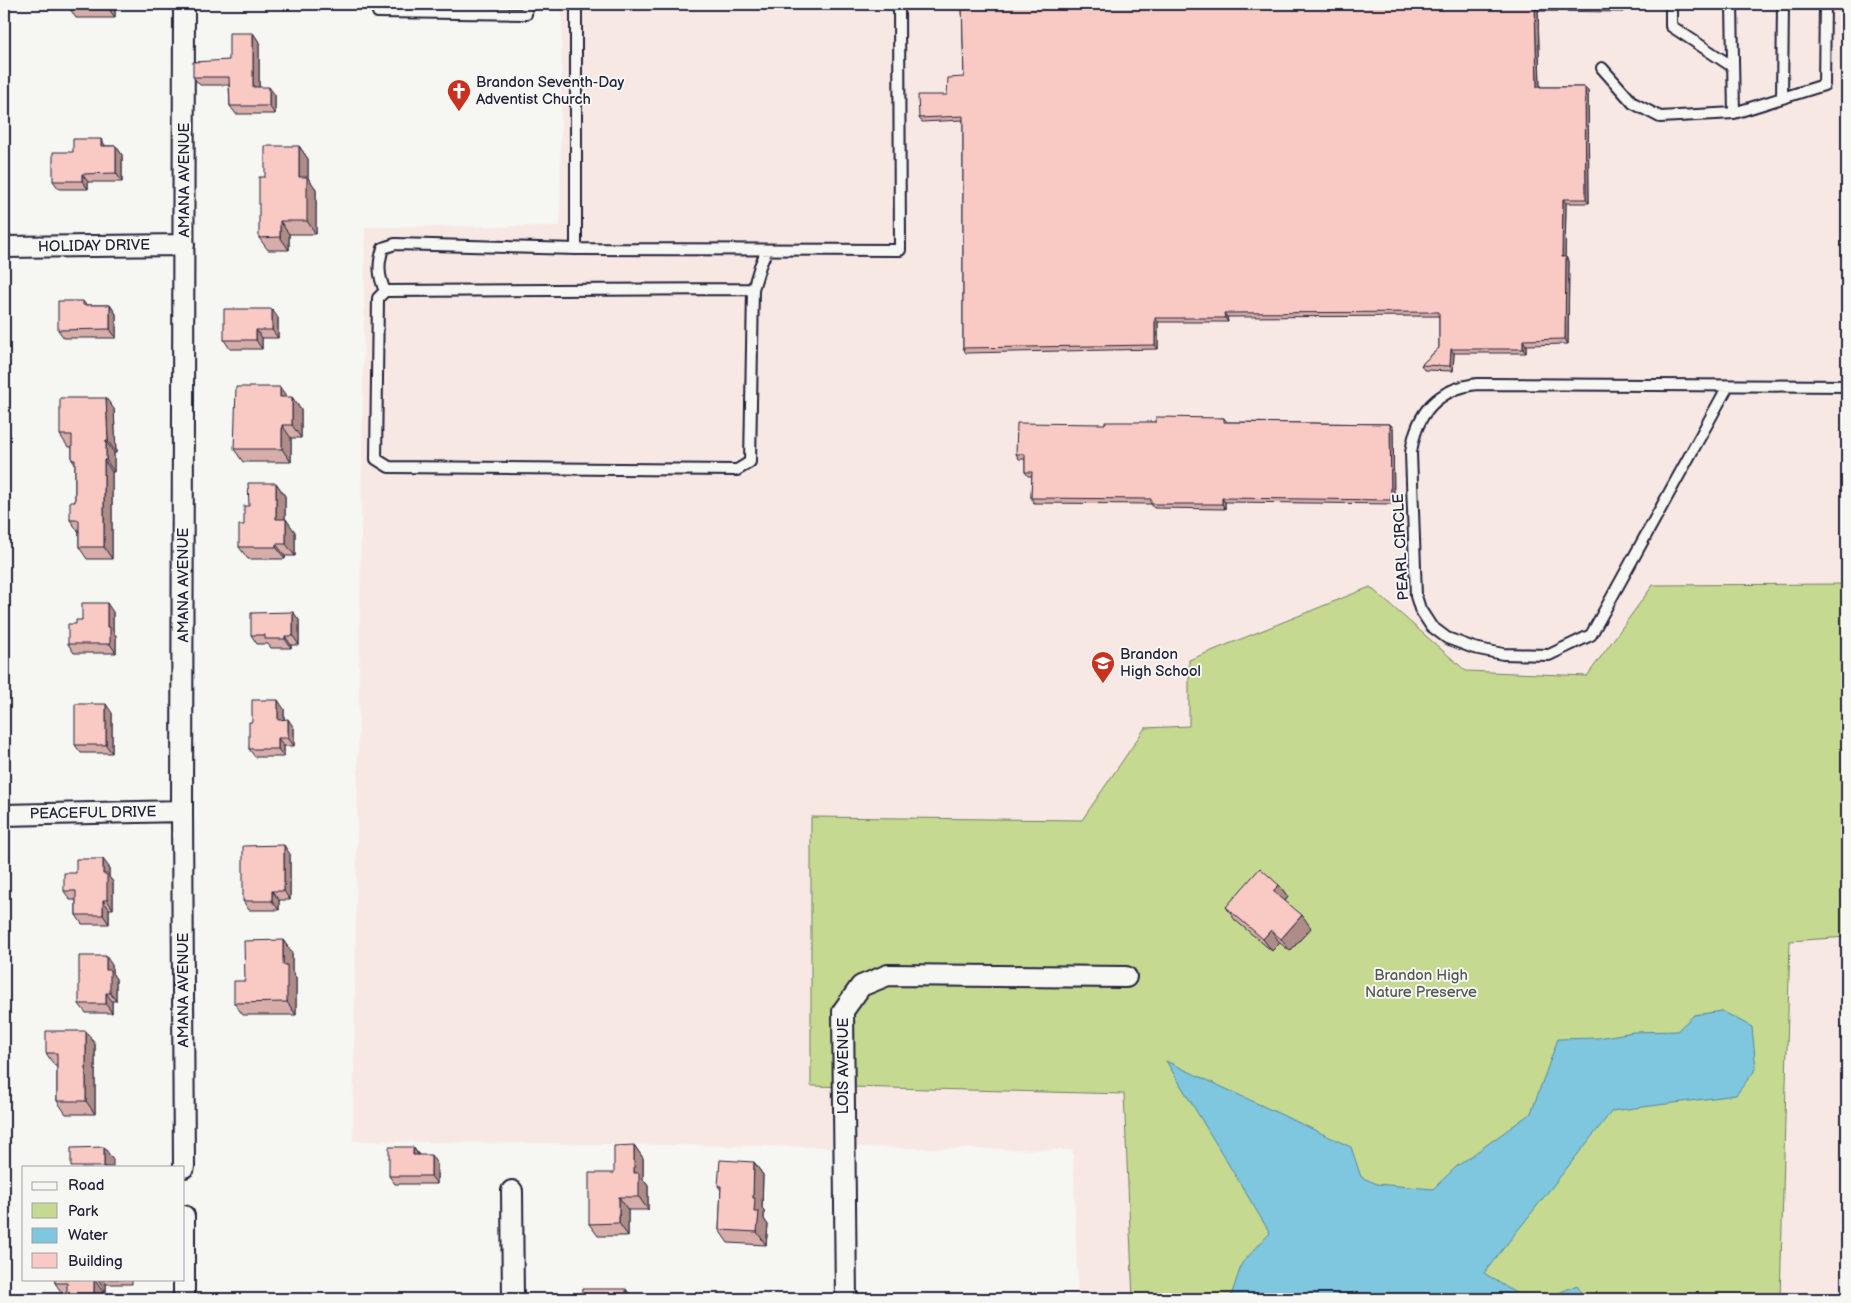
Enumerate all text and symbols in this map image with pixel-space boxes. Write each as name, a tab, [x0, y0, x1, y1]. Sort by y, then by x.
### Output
place label: Brandon Seventh-Day Adventist Church	[476, 73, 625, 109]
church icon: Brandon Seventh-Day Adventist Church	[446, 78, 472, 112]
street label: AMANA AVENUE	[175, 122, 194, 237]
street label: HOLIDAY DRIVE	[38, 236, 150, 256]
street label: PEARL CIRCLE	[1389, 493, 1413, 601]
street label: AMANA AVENUE	[174, 527, 193, 642]
place label: Brandon High School	[1120, 645, 1201, 681]
school or university icon: Brandon High School	[1090, 650, 1116, 684]
street label: PEACEFUL DRIVE	[30, 802, 157, 824]
street label: AMANA AVENUE	[174, 932, 193, 1047]
park label: Brandon High Nature Preserve	[1365, 966, 1477, 1002]
street label: LOIS AVENUE	[834, 1018, 853, 1114]
legend	[22, 1166, 185, 1280]
text: Road	[68, 1176, 104, 1195]
text: Park	[68, 1202, 99, 1221]
text: Water	[68, 1226, 108, 1245]
text: Building	[68, 1252, 123, 1271]

